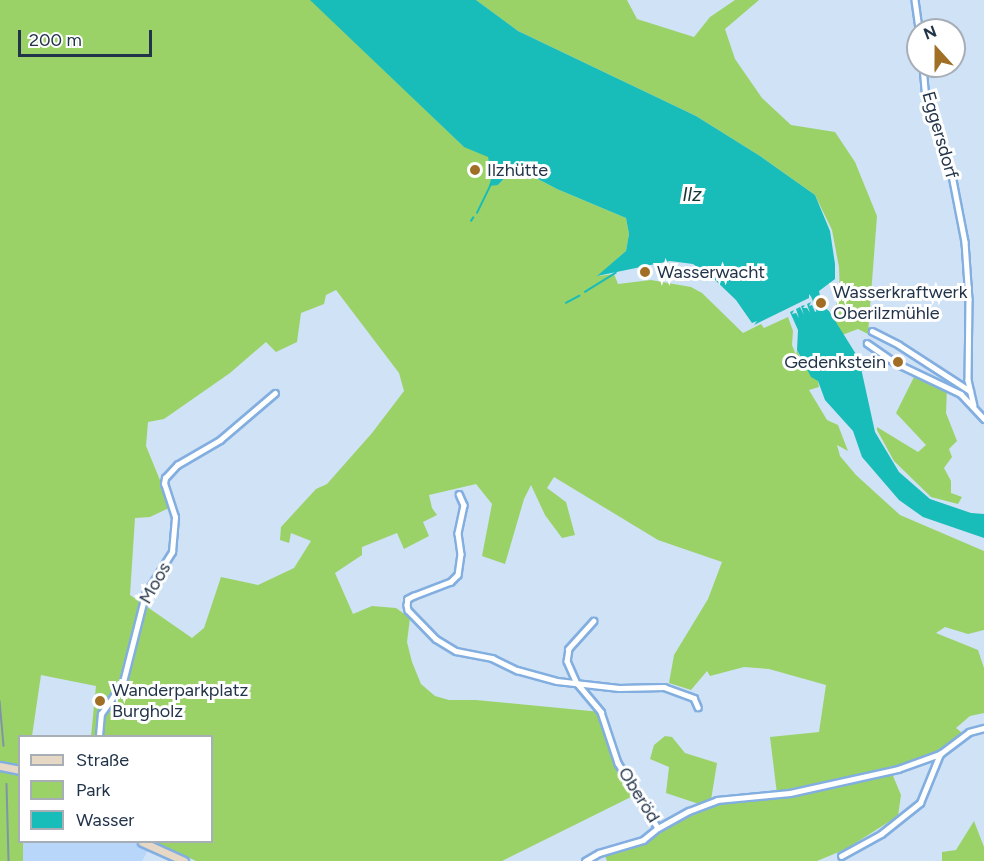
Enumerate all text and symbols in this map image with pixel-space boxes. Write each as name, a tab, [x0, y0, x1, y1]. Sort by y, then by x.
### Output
scale bar	[21, 18, 154, 56]
north arrow	[906, 18, 966, 78]
text: N	[921, 22, 939, 44]
text: 200 m	[29, 29, 82, 51]
street label: Eggersdorf	[917, 89, 963, 181]
place label: Ilzhütte	[487, 159, 548, 181]
marker: Ilzhütte	[468, 163, 482, 177]
water label: Ilz	[682, 182, 702, 206]
place label: Wasserwacht	[657, 261, 765, 283]
marker: Wasserwacht	[638, 265, 652, 279]
place label: Wasserkraftwerk Oberilzmühle	[833, 282, 967, 324]
marker: Wasserkraftwerk Oberilzmühle	[814, 296, 828, 310]
place label: Gedenkstein	[784, 351, 886, 373]
marker: Gedenkstein	[891, 355, 905, 369]
street label: Moos	[135, 558, 175, 608]
place label: Wanderparkplatz Burgholz	[112, 680, 248, 722]
marker: Wanderparkplatz Burgholz	[93, 694, 107, 708]
legend	[18, 735, 213, 843]
text: Straße	[76, 749, 129, 771]
street label: Oberöd	[614, 763, 664, 827]
text: Park	[76, 779, 110, 801]
text: Wasser	[76, 809, 134, 831]

